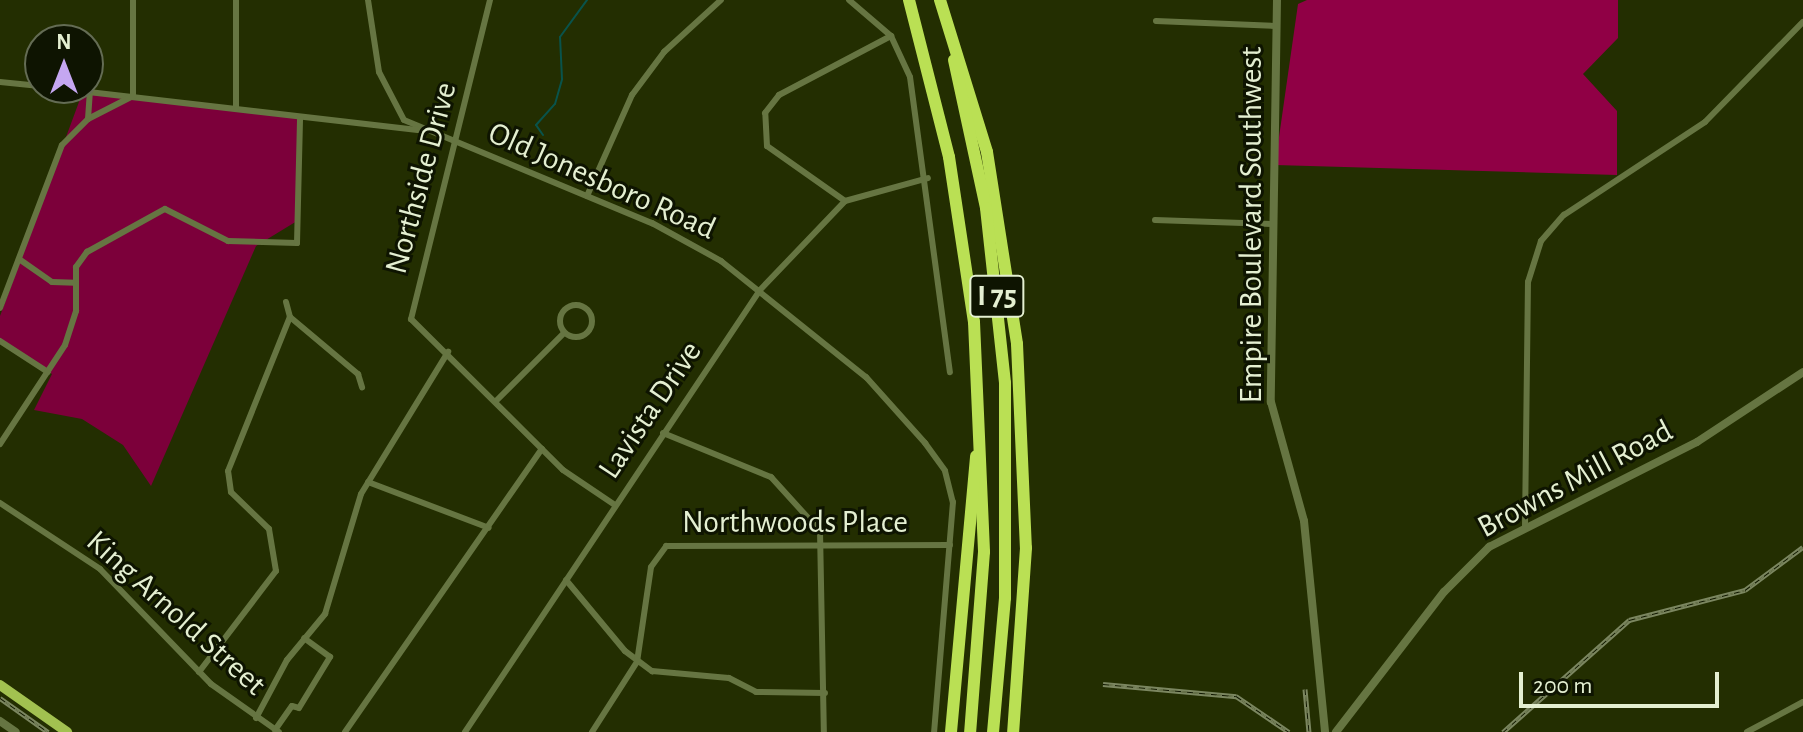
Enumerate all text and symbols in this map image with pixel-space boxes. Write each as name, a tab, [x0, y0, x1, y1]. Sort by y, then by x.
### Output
north arrow	[24, 24, 104, 104]
text: N	[56, 31, 72, 53]
street label: Empire Boulevard Southwest	[1232, 47, 1270, 403]
street label: Northside Drive	[377, 78, 465, 278]
street label: Old Jonesboro Road	[482, 114, 722, 248]
road number: I 75	[969, 270, 1025, 322]
street label: Lavista Drive	[590, 334, 710, 486]
street label: Browns Mill Road	[1471, 411, 1679, 547]
street label: Northwoods Place	[682, 503, 908, 541]
street label: King Arnold Street	[78, 522, 274, 704]
scale bar	[1523, 656, 1723, 706]
text: 200 m	[1533, 674, 1592, 698]

